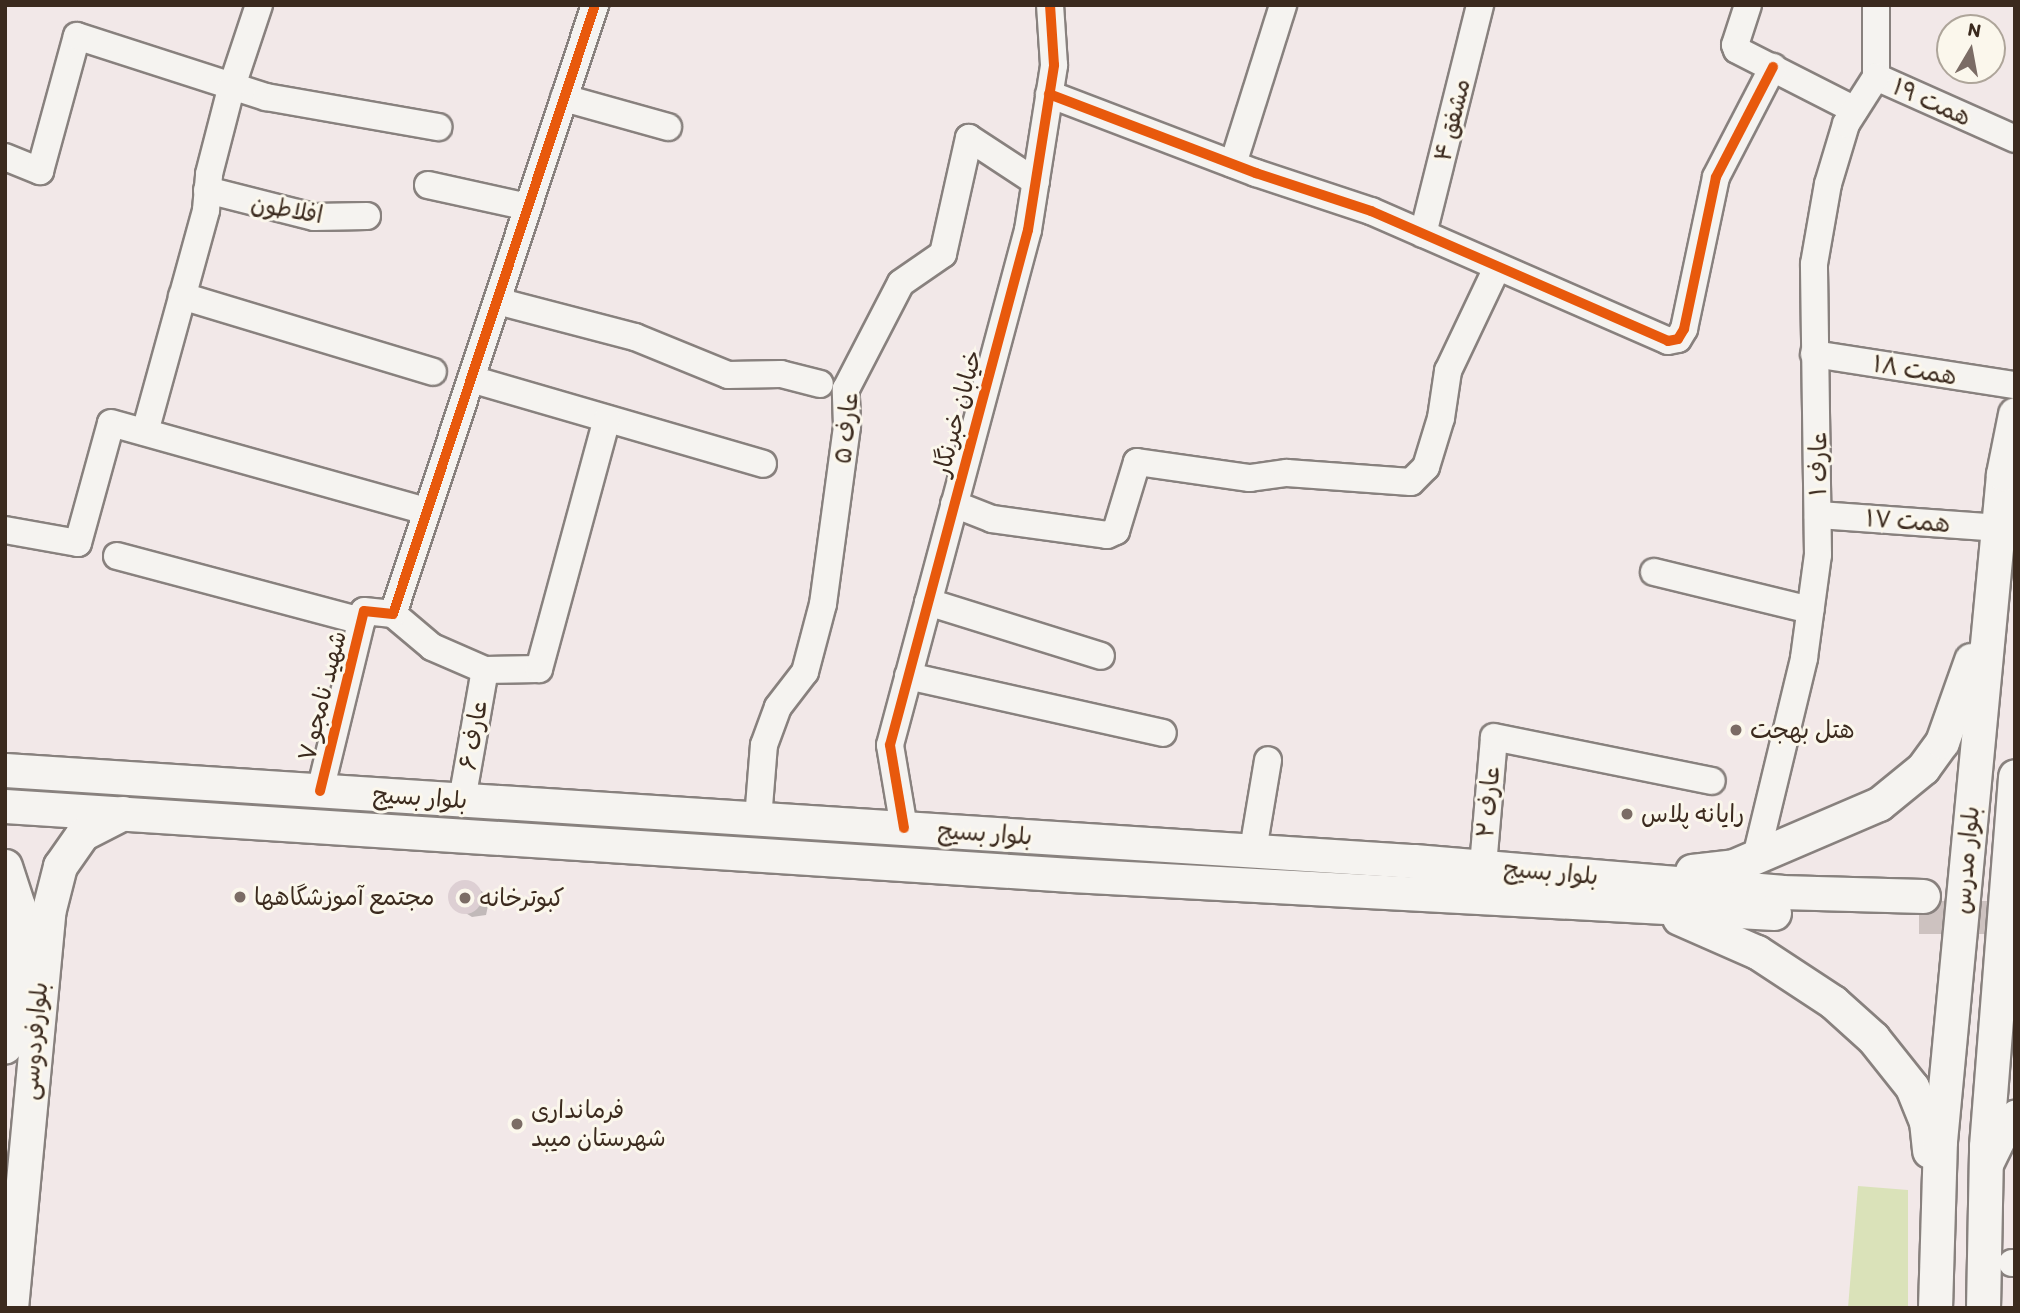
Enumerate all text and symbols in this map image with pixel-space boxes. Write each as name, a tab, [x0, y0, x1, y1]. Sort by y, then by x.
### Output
north arrow	[1936, 14, 2006, 84]
text: N	[1966, 17, 1983, 42]
street label: همت ۱۹	[1888, 72, 1976, 132]
street label: مشفق ۴	[1428, 76, 1476, 164]
street label: افلاطون	[249, 189, 325, 229]
street label: خیابان خبرنگار	[926, 347, 988, 479]
street label: همت ۱۸	[1871, 349, 1959, 391]
street label: عارف ۵	[828, 391, 864, 465]
street label: عارف ۱	[1804, 432, 1832, 496]
street label: همت ۱۷	[1865, 504, 1951, 538]
street label: شهید نامجو ۷	[292, 628, 352, 764]
street label: عارف ۶	[453, 698, 493, 772]
place label: هتل بهجت	[1750, 716, 1855, 744]
marker: هتل بهجت	[1728, 722, 1744, 738]
street label: عارف ۲	[1471, 765, 1505, 839]
street label: بلوار بسیج	[372, 779, 468, 815]
place label: رایانه پلاس	[1641, 800, 1744, 828]
street label: بلوار مدرس	[1947, 805, 1985, 915]
marker: رایانه پلاس	[1619, 806, 1635, 822]
street label: بلوار بسیج	[937, 815, 1033, 851]
street label: بلوار بسیج	[1503, 854, 1599, 890]
place label: مجتمع آموزشگاهها	[254, 883, 434, 911]
place label: کبوترخانه	[479, 884, 565, 912]
marker: مجتمع آموزشگاهها	[232, 889, 248, 905]
marker: کبوترخانه	[457, 890, 473, 906]
street label: بلوارفردوسی	[14, 981, 54, 1101]
place label: فرمانداری شهرستان میبد	[531, 1096, 666, 1152]
marker: فرمانداری شهرستان میبد	[509, 1116, 525, 1132]

